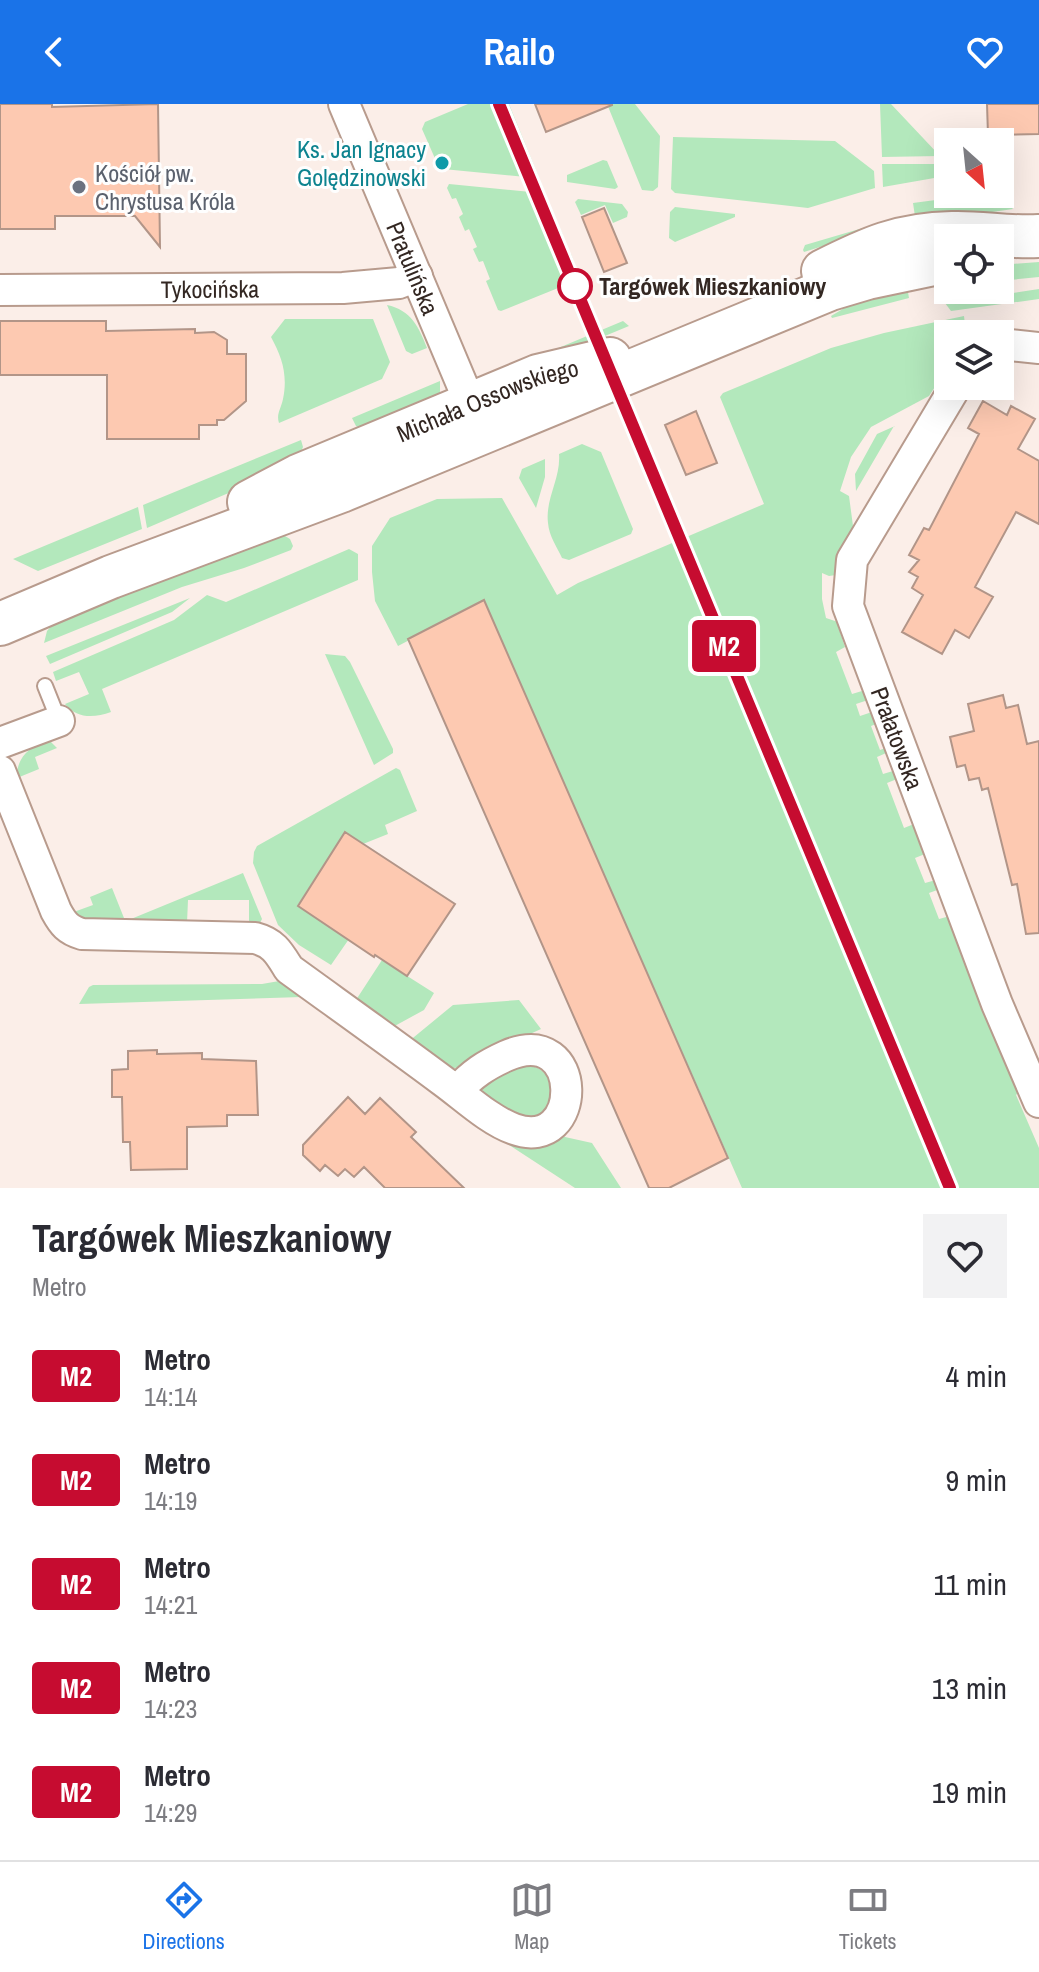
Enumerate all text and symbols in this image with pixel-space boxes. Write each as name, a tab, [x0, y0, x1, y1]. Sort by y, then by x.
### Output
text: Railo	[483, 28, 556, 76]
icon: back	[32, 30, 76, 74]
icon: heart	[963, 30, 1007, 74]
north arrow	[934, 128, 1014, 208]
map controls	[934, 128, 1014, 400]
place label: Ks. Jan Ignacy Golędzinowski	[297, 133, 426, 193]
marker: Ks. Jan Ignacy Golędzinowski	[433, 154, 451, 172]
place label: Kościół pw. Chrystusa Króla	[95, 157, 235, 217]
marker: Kościół pw. Chrystusa Króla	[70, 178, 88, 196]
street label: Pratulińska	[379, 216, 447, 320]
button: locate	[934, 224, 1014, 304]
marker: Targówek Mieszkaniowy	[558, 269, 592, 303]
place label: Targówek Mieszkaniowy	[599, 270, 826, 302]
street label: Tykocińska	[161, 272, 259, 305]
button: layers	[934, 320, 1014, 400]
street label: Michała Ossowskiego	[392, 351, 581, 449]
line badge: M2	[688, 620, 760, 672]
text: M2	[708, 627, 740, 665]
street label: Prałatowska	[864, 682, 931, 794]
text: Targówek Mieszkaniowy	[32, 1213, 392, 1264]
button: heart	[923, 1214, 1007, 1298]
text: Metro	[32, 1269, 87, 1304]
text: Metro	[144, 1339, 211, 1379]
text: 4 min	[945, 1356, 1007, 1396]
text: M2	[60, 1357, 92, 1395]
text: 14:14	[144, 1379, 197, 1414]
text: Metro	[144, 1443, 211, 1483]
text: 9 min	[945, 1460, 1007, 1500]
text: M2	[60, 1461, 92, 1499]
text: 14:19	[144, 1483, 197, 1518]
text: Metro	[144, 1547, 211, 1587]
text: 11 min	[934, 1564, 1007, 1604]
text: M2	[60, 1565, 92, 1603]
text: 14:21	[144, 1587, 197, 1622]
text: Metro	[144, 1651, 211, 1691]
text: 13 min	[932, 1668, 1007, 1708]
text: M2	[60, 1669, 92, 1707]
text: 14:23	[144, 1691, 197, 1726]
text: Metro	[144, 1755, 211, 1795]
text: 19 min	[932, 1772, 1007, 1812]
text: M2	[60, 1773, 92, 1811]
text: 14:29	[144, 1795, 197, 1830]
tab: Directions	[143, 1878, 225, 1956]
tab: Map	[510, 1878, 554, 1956]
tab: Tickets	[839, 1878, 896, 1956]

